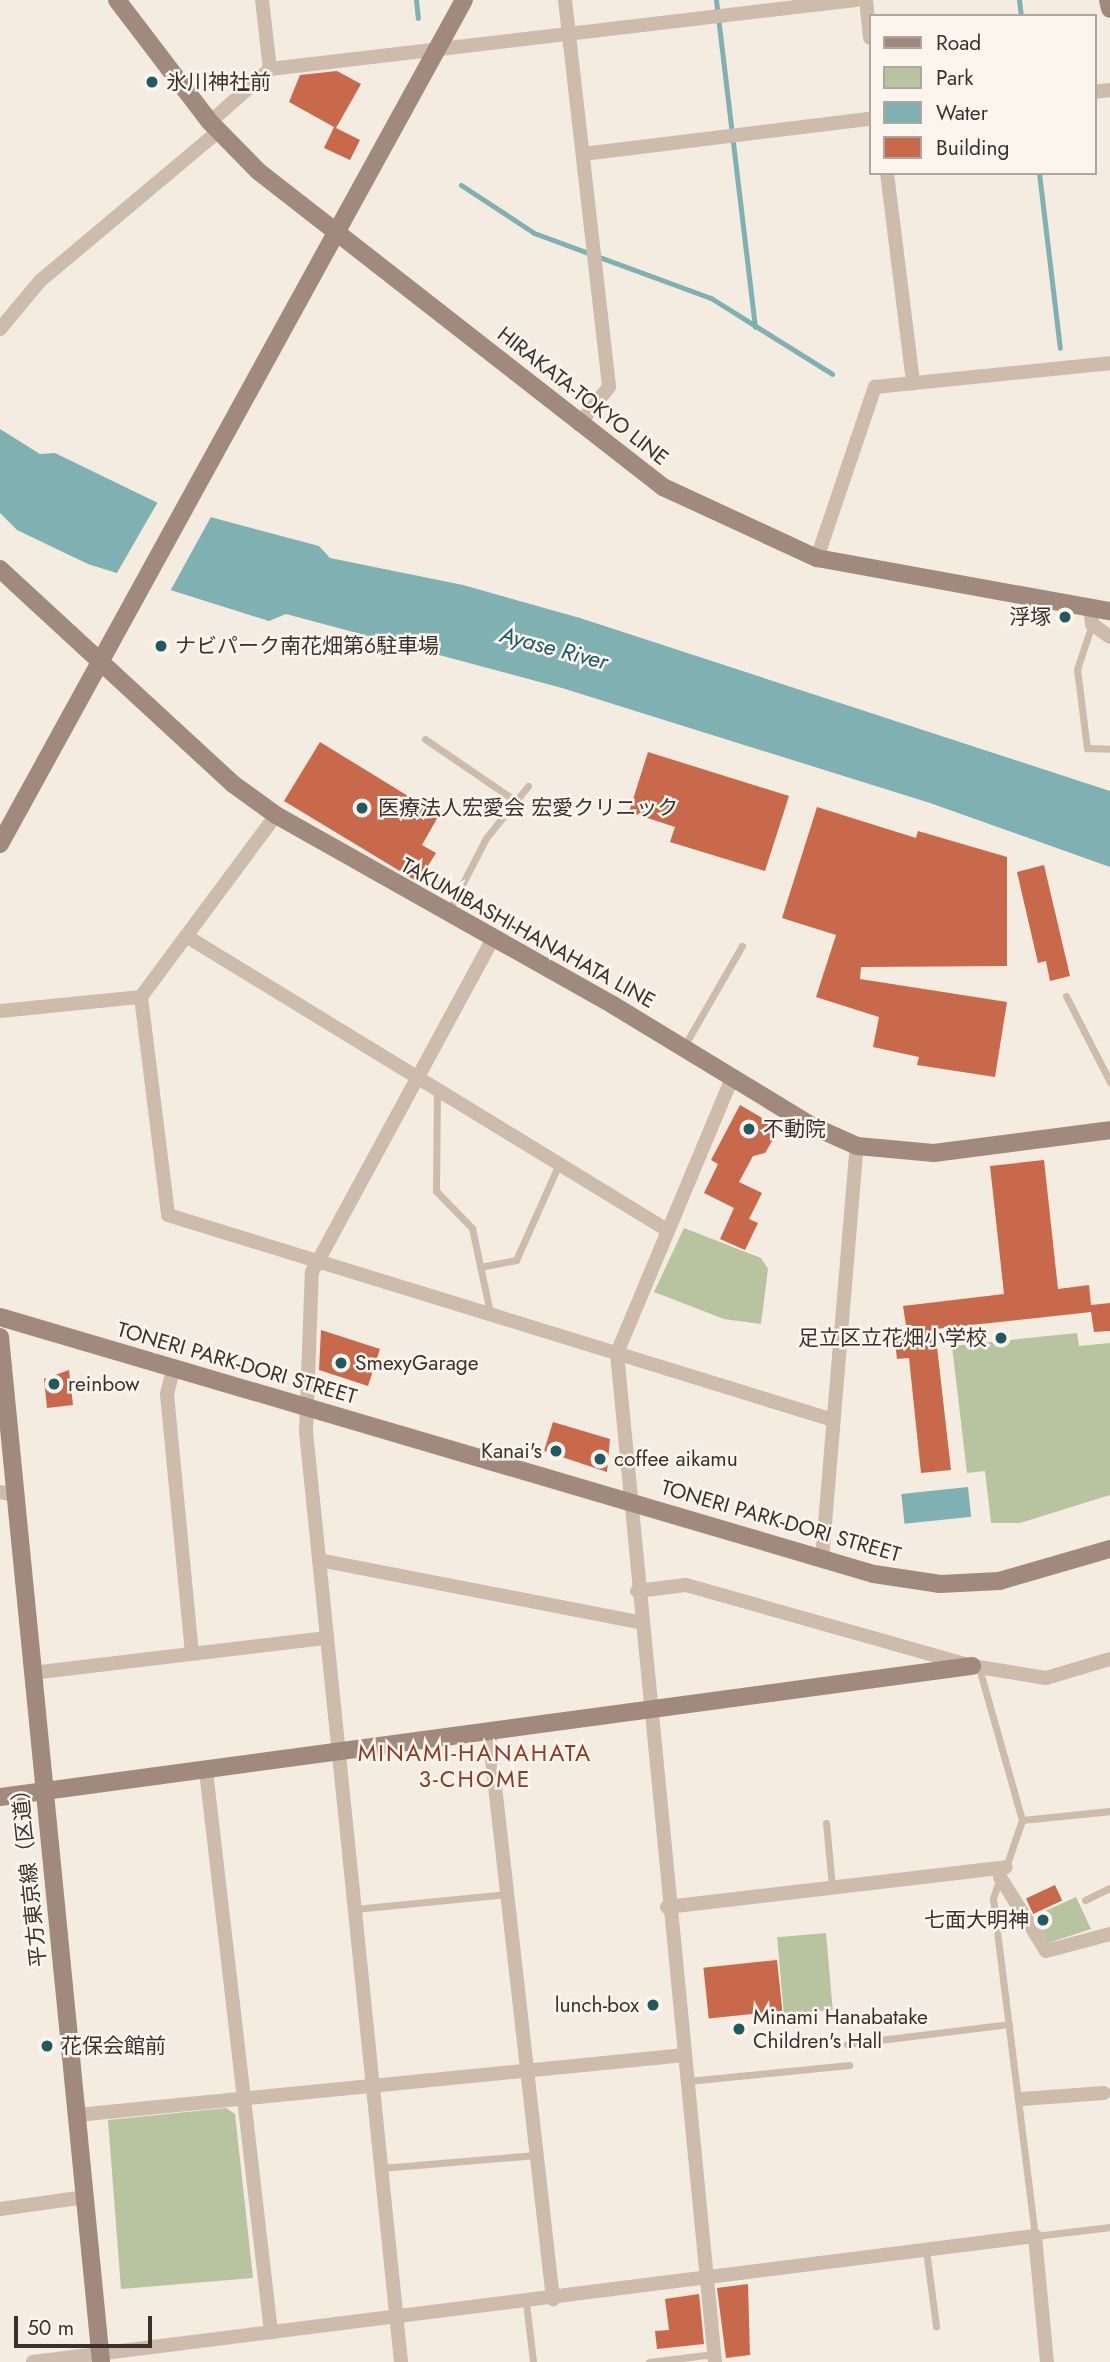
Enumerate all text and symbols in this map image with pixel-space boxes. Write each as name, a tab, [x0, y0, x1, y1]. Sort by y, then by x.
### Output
legend	[869, 14, 1096, 175]
text: Road	[936, 28, 981, 58]
text: Park	[936, 63, 973, 93]
place label: 氷川神社前	[166, 69, 271, 95]
marker: 氷川神社前	[144, 74, 160, 90]
text: Water	[936, 98, 988, 128]
text: Building	[936, 133, 1009, 163]
street label: HIRAKATA-TOKYO LINE	[493, 321, 673, 471]
place label: 浮塚	[1009, 604, 1051, 630]
marker: 浮塚	[1057, 609, 1073, 625]
water label: Ayase River	[497, 620, 611, 676]
place label: ナビパーク南花畑第6駐車場	[175, 633, 439, 659]
marker: ナビパーク南花畑第6駐車場	[153, 638, 169, 654]
place label: 医療法人宏愛会 宏愛クリニック	[378, 795, 678, 821]
marker: 医療法人宏愛会 宏愛クリニック	[352, 798, 372, 818]
street label: TAKUMIBASHI-HANAHATA LINE	[397, 852, 659, 1014]
place label: 不動院	[763, 1116, 826, 1142]
marker: 不動院	[741, 1121, 757, 1137]
street label: TONERI PARK-DORI STREET	[114, 1317, 360, 1409]
place label: 足立区立花畑小学校	[798, 1325, 987, 1351]
marker: 足立区立花畑小学校	[993, 1330, 1009, 1346]
place label: SmexyGarage	[355, 1350, 479, 1376]
marker: SmexyGarage	[333, 1355, 349, 1371]
place label: reinbow	[68, 1371, 140, 1397]
marker: reinbow	[46, 1376, 62, 1392]
place label: Kanai's	[481, 1438, 542, 1464]
marker: Kanai's	[548, 1443, 564, 1459]
place label: coffee aikamu	[614, 1446, 738, 1472]
marker: coffee aikamu	[592, 1451, 608, 1467]
street label: TONERI PARK-DORI STREET	[658, 1475, 904, 1567]
district label: MINAMI-HANAHATA 3-CHOME	[360, 1739, 590, 1793]
street label: 平方東京線（区道）	[7, 1778, 51, 1968]
place label: 七面大明神	[924, 1907, 1029, 1933]
marker: 七面大明神	[1035, 1912, 1051, 1928]
place label: lunch-box	[555, 1992, 639, 2018]
marker: lunch-box	[645, 1997, 661, 2013]
place label: Minami Hanabatake Children's Hall	[753, 2004, 928, 2054]
marker: Minami Hanabatake Children's Hall	[731, 2021, 747, 2037]
place label: 花保会館前	[61, 2033, 166, 2059]
marker: 花保会館前	[39, 2038, 55, 2054]
scale bar	[18, 2302, 156, 2346]
text: 50 m	[27, 2313, 74, 2343]

